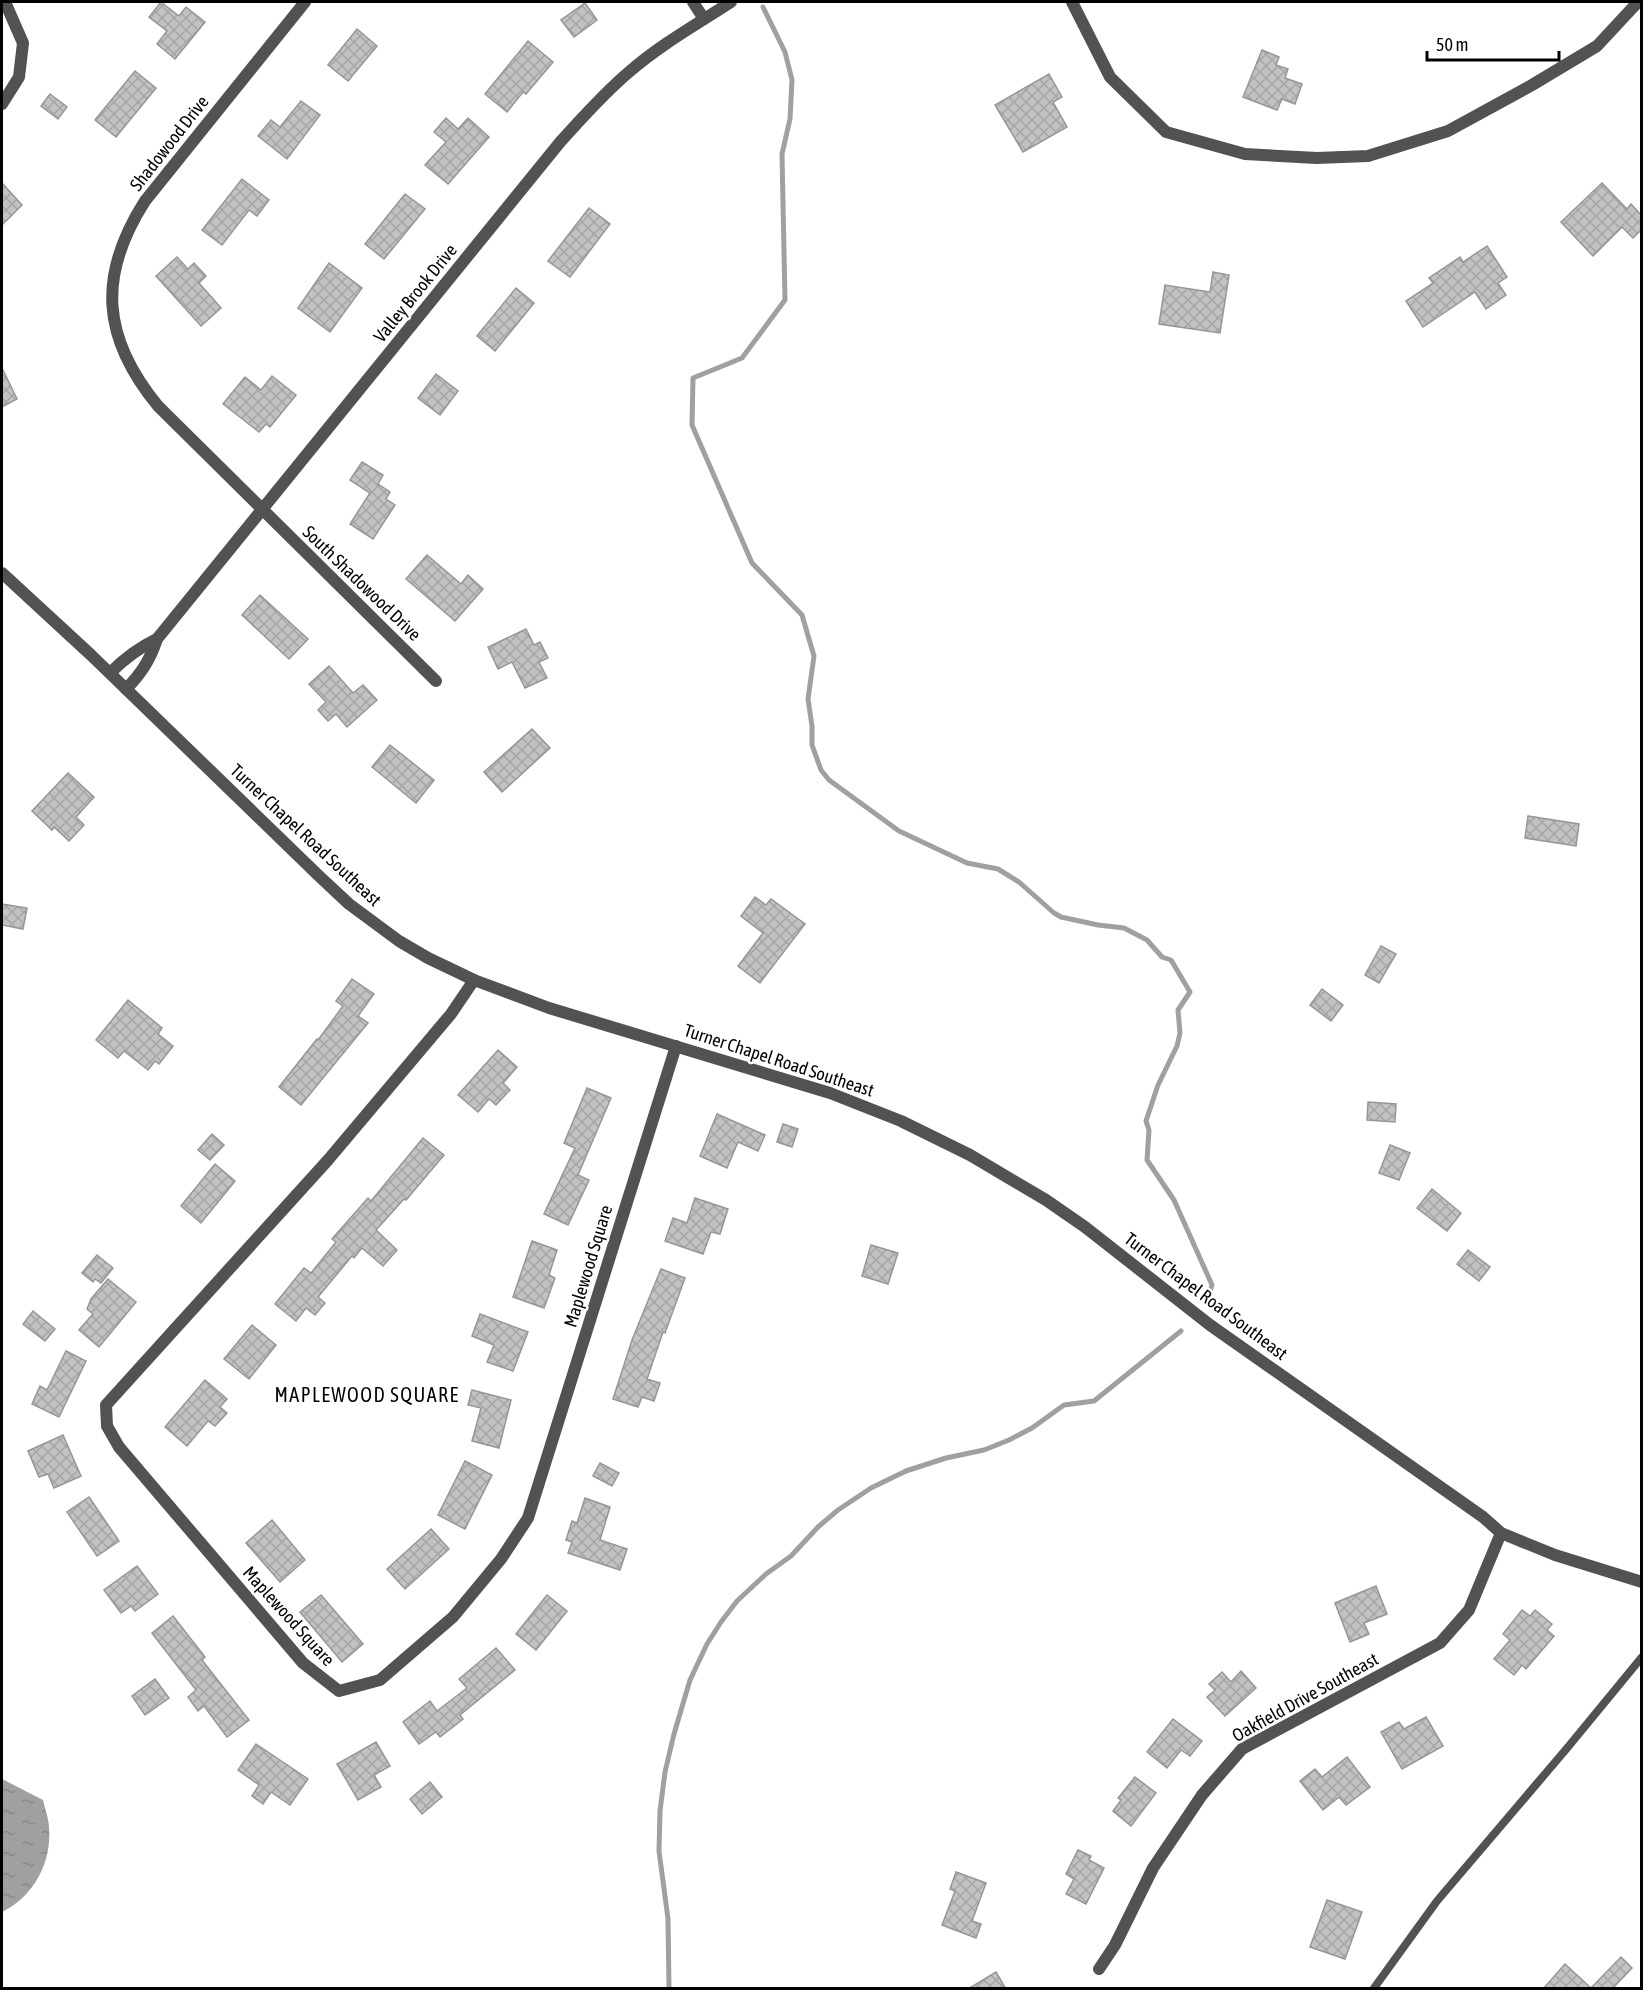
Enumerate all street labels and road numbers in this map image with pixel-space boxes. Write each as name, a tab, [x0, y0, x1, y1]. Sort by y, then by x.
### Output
street label: Shadowood Drive	[125, 91, 213, 195]
street label: Valley Brook Drive	[369, 240, 461, 346]
street label: South Shadowood Drive	[299, 521, 425, 645]
street label: Turner Chapel Road Southeast	[226, 760, 386, 910]
street label: Turner Chapel Road Southeast	[681, 1019, 877, 1101]
street label: Maplewood Square	[559, 1202, 617, 1330]
street label: Turner Chapel Road Southeast	[1120, 1228, 1292, 1364]
street label: Maplewood Square	[239, 1562, 339, 1670]
street label: Oakfield Drive Southeast	[1228, 1648, 1382, 1746]

